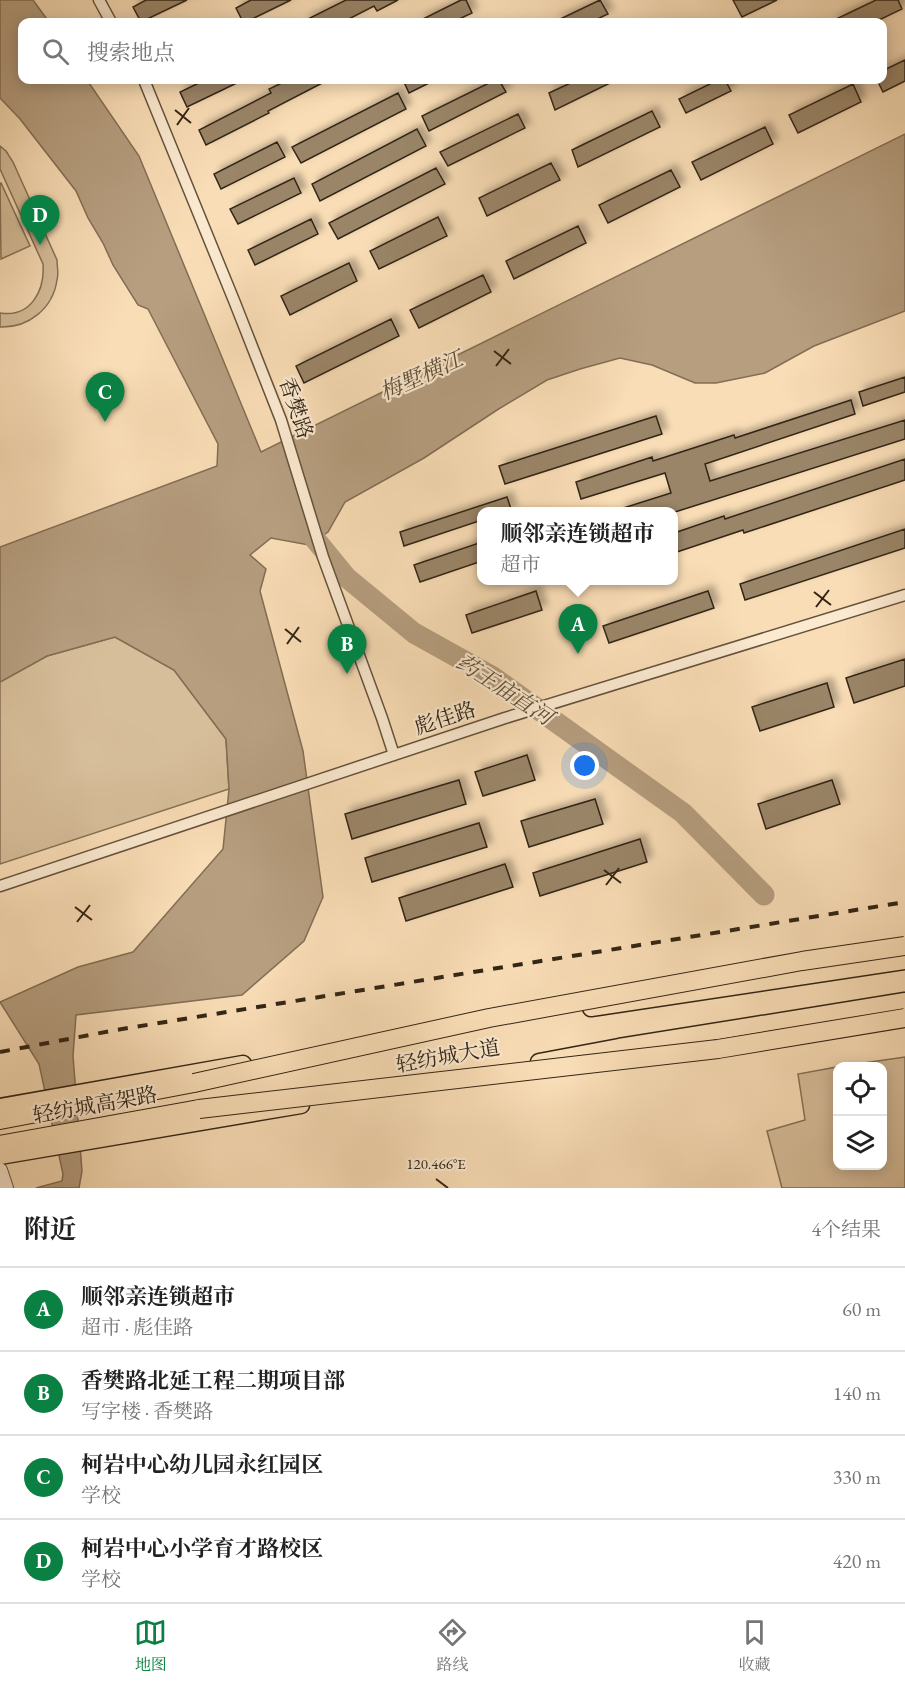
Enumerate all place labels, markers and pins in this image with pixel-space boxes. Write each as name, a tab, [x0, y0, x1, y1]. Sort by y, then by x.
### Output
pin: D	[20, 196, 60, 245]
pin: C	[86, 372, 124, 422]
pin: A	[558, 604, 598, 654]
pin: B	[328, 624, 366, 674]

